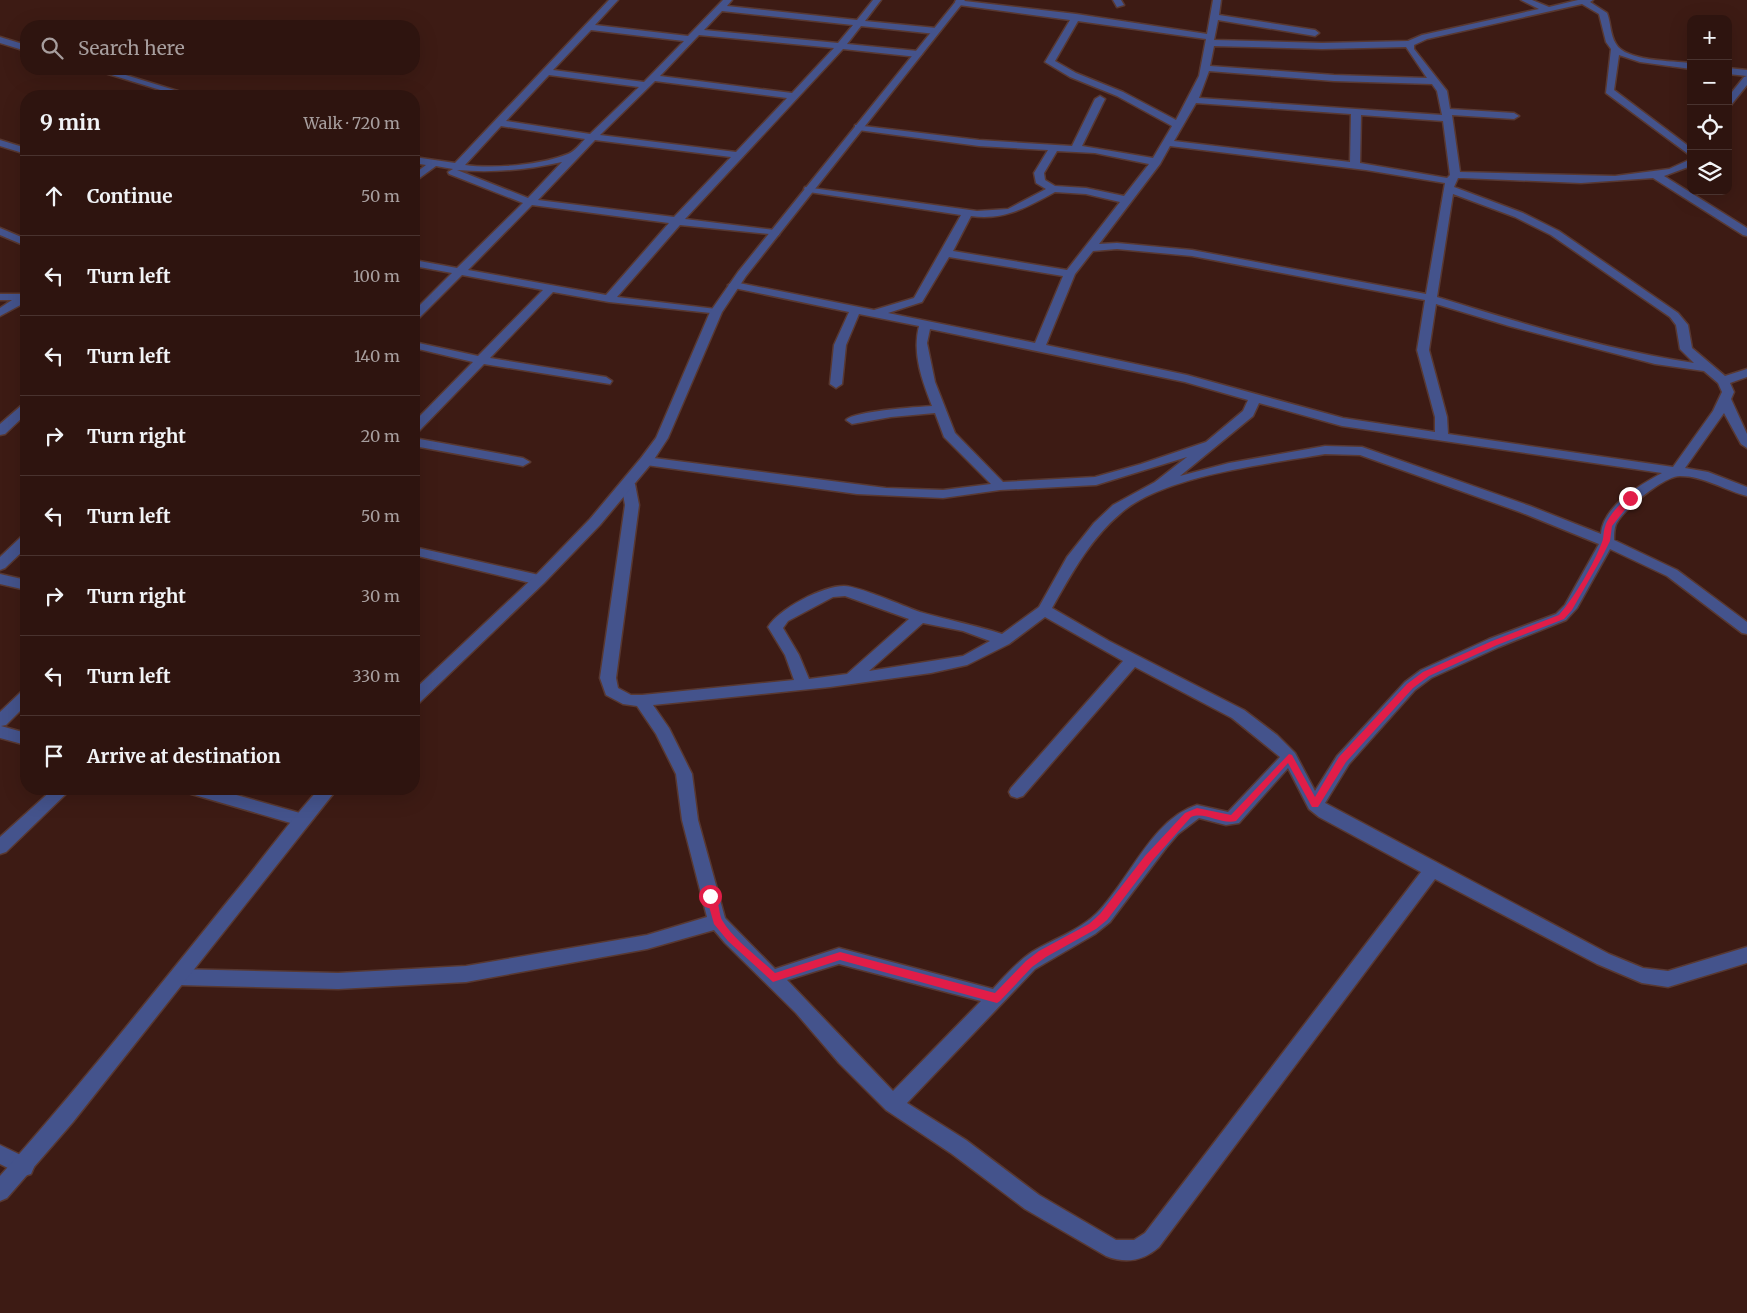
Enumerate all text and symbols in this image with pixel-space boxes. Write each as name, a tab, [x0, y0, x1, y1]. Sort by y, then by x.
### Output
map controls	[1687, 15, 1732, 195]
button: +	[1687, 15, 1732, 60]
search box	[20, 20, 420, 75]
icon: search	[38, 34, 66, 62]
text: Search here	[78, 36, 185, 60]
button: −	[1687, 60, 1732, 105]
button: locate	[1687, 105, 1732, 150]
text: 9 min	[40, 109, 100, 136]
text: Walk · 720 m	[303, 113, 400, 133]
button: layers	[1687, 150, 1732, 195]
icon: ahead	[40, 182, 68, 210]
text: Continue	[87, 184, 173, 208]
text: 50 m	[361, 186, 400, 206]
icon: left	[40, 262, 68, 290]
text: Turn left	[87, 264, 171, 288]
text: 100 m	[353, 266, 400, 286]
icon: left	[40, 342, 68, 370]
text: Turn left	[87, 344, 171, 368]
text: 140 m	[354, 346, 400, 366]
icon: right	[40, 422, 68, 450]
text: Turn right	[87, 424, 186, 448]
text: 20 m	[361, 426, 400, 446]
route end	[1619, 487, 1642, 510]
icon: left	[40, 502, 68, 530]
text: Turn left	[87, 504, 171, 528]
text: 50 m	[361, 506, 400, 526]
icon: right	[40, 582, 68, 610]
text: Turn right	[87, 584, 186, 608]
text: 30 m	[361, 586, 400, 606]
icon: left	[40, 662, 68, 690]
text: Turn left	[87, 664, 171, 688]
text: 330 m	[353, 666, 400, 686]
icon: arrive	[40, 742, 68, 770]
text: Arrive at destination	[87, 744, 281, 768]
route start	[699, 885, 722, 908]

